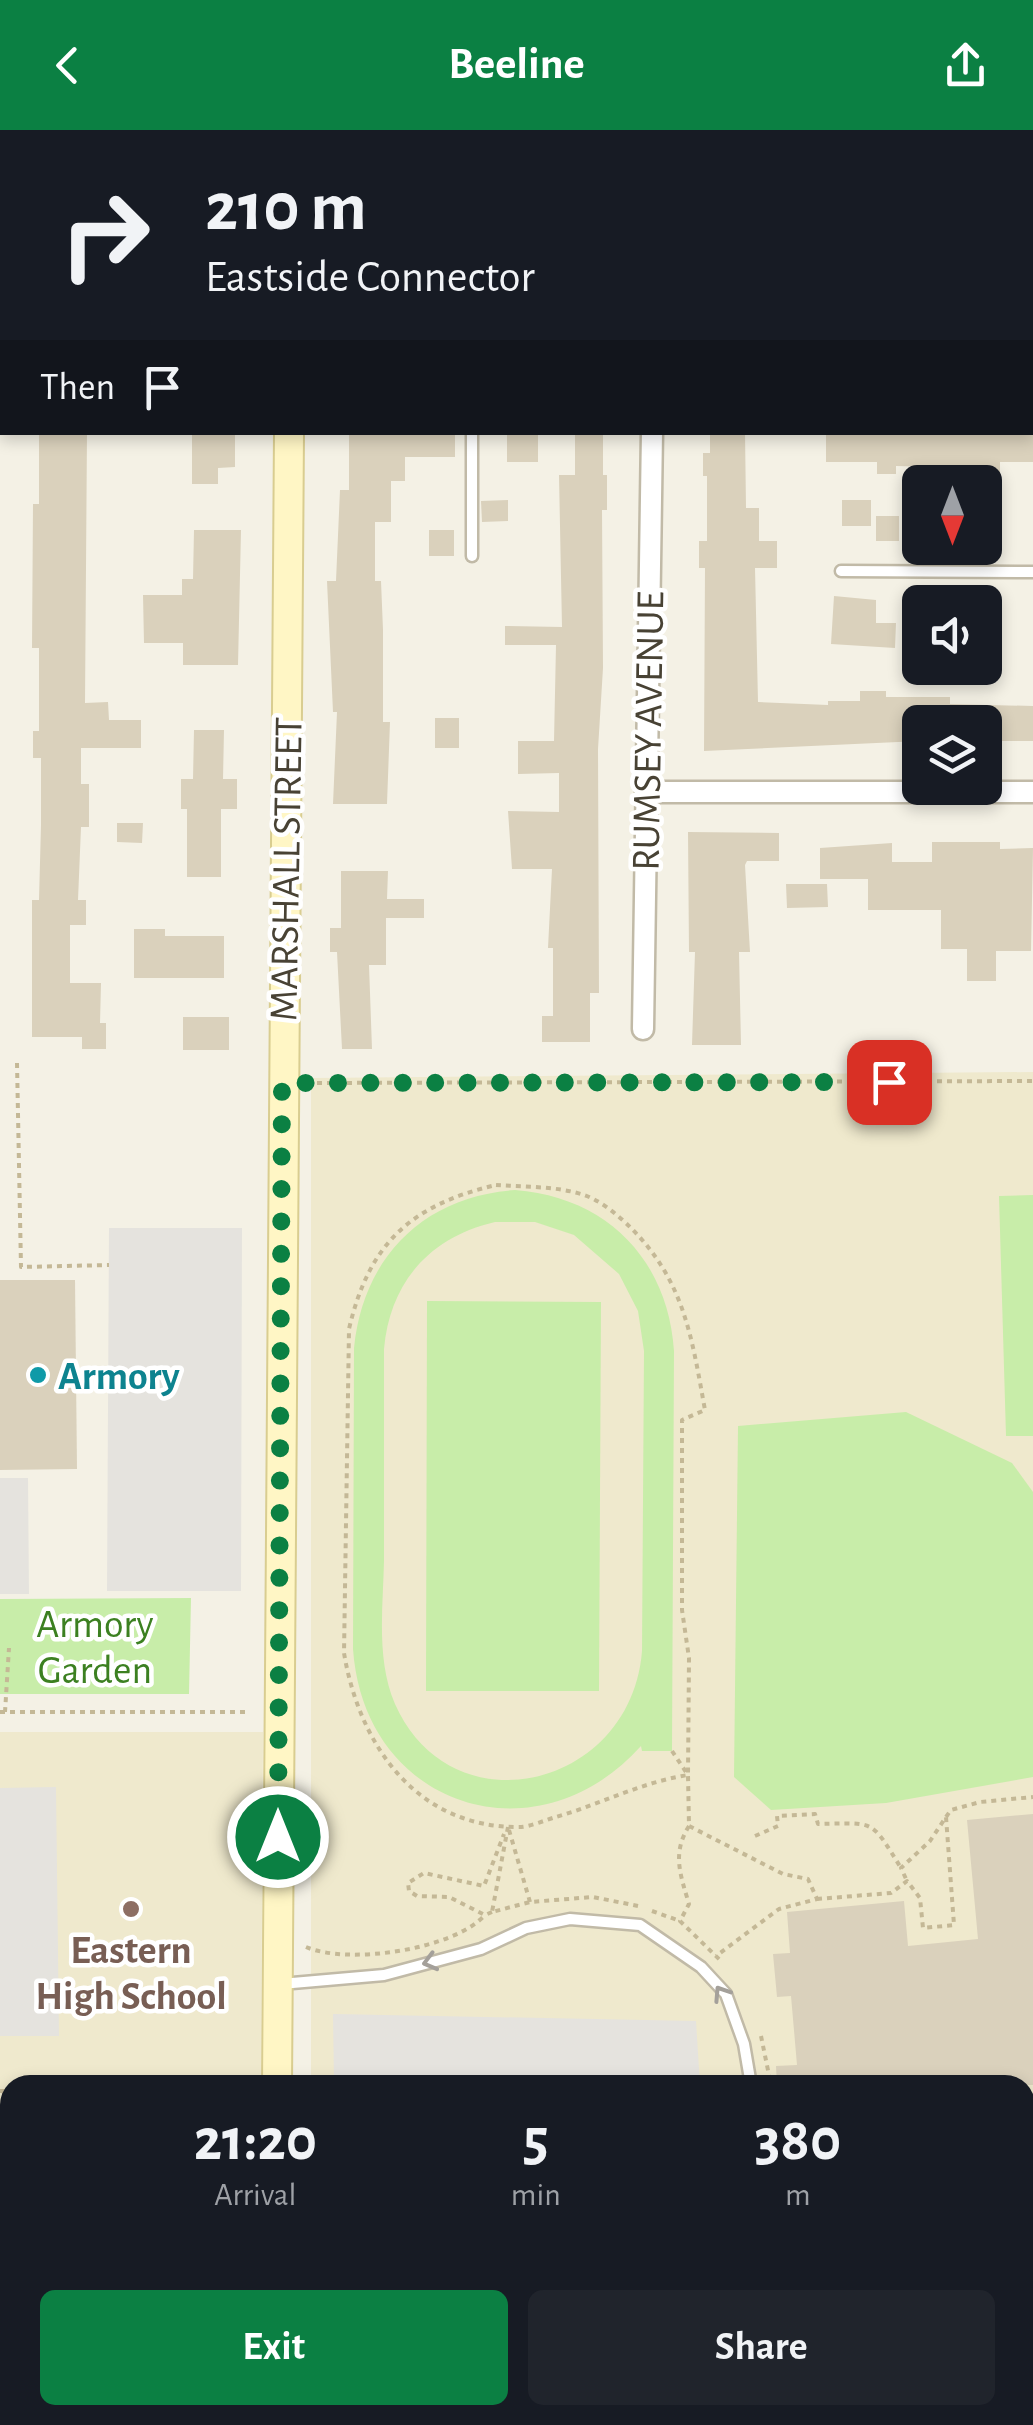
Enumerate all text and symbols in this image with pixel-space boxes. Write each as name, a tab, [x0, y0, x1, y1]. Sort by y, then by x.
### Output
icon: back	[40, 38, 95, 93]
icon: share	[938, 38, 993, 93]
text: Beeline	[448, 42, 585, 87]
icon: right	[40, 170, 170, 300]
text: 210 m	[205, 173, 367, 243]
text: Eastside Connector	[205, 255, 535, 300]
icon: arrive	[135, 360, 190, 415]
text: Then	[40, 369, 115, 407]
north arrow	[902, 465, 1002, 565]
map controls	[902, 465, 1002, 805]
button: sound	[902, 585, 1002, 685]
street label: RUMSEY AVENUE	[627, 591, 671, 871]
button: layers	[902, 705, 1002, 805]
street label: MARSHALL STREET	[264, 717, 310, 1022]
pin	[847, 1040, 932, 1125]
icon: arrive	[862, 1055, 917, 1110]
place label: Armory	[58, 1357, 180, 1397]
marker: Armory	[27, 1364, 49, 1386]
park label: Armory Garden	[36, 1605, 154, 1691]
position arrow	[226, 1785, 330, 1889]
marker: Eastern High School	[120, 1898, 142, 1920]
place label: Eastern High School	[35, 1931, 227, 2017]
one-way arrow	[422, 1951, 439, 1972]
one-way arrow	[715, 1986, 734, 2004]
text: 21:20	[194, 2111, 317, 2171]
text: 5	[523, 2111, 549, 2171]
text: 380	[754, 2111, 841, 2171]
text: Arrival	[214, 2179, 297, 2211]
text: min	[511, 2179, 561, 2211]
text: m	[785, 2179, 811, 2211]
button: Exit	[40, 2290, 508, 2405]
button: Share	[528, 2290, 995, 2405]

